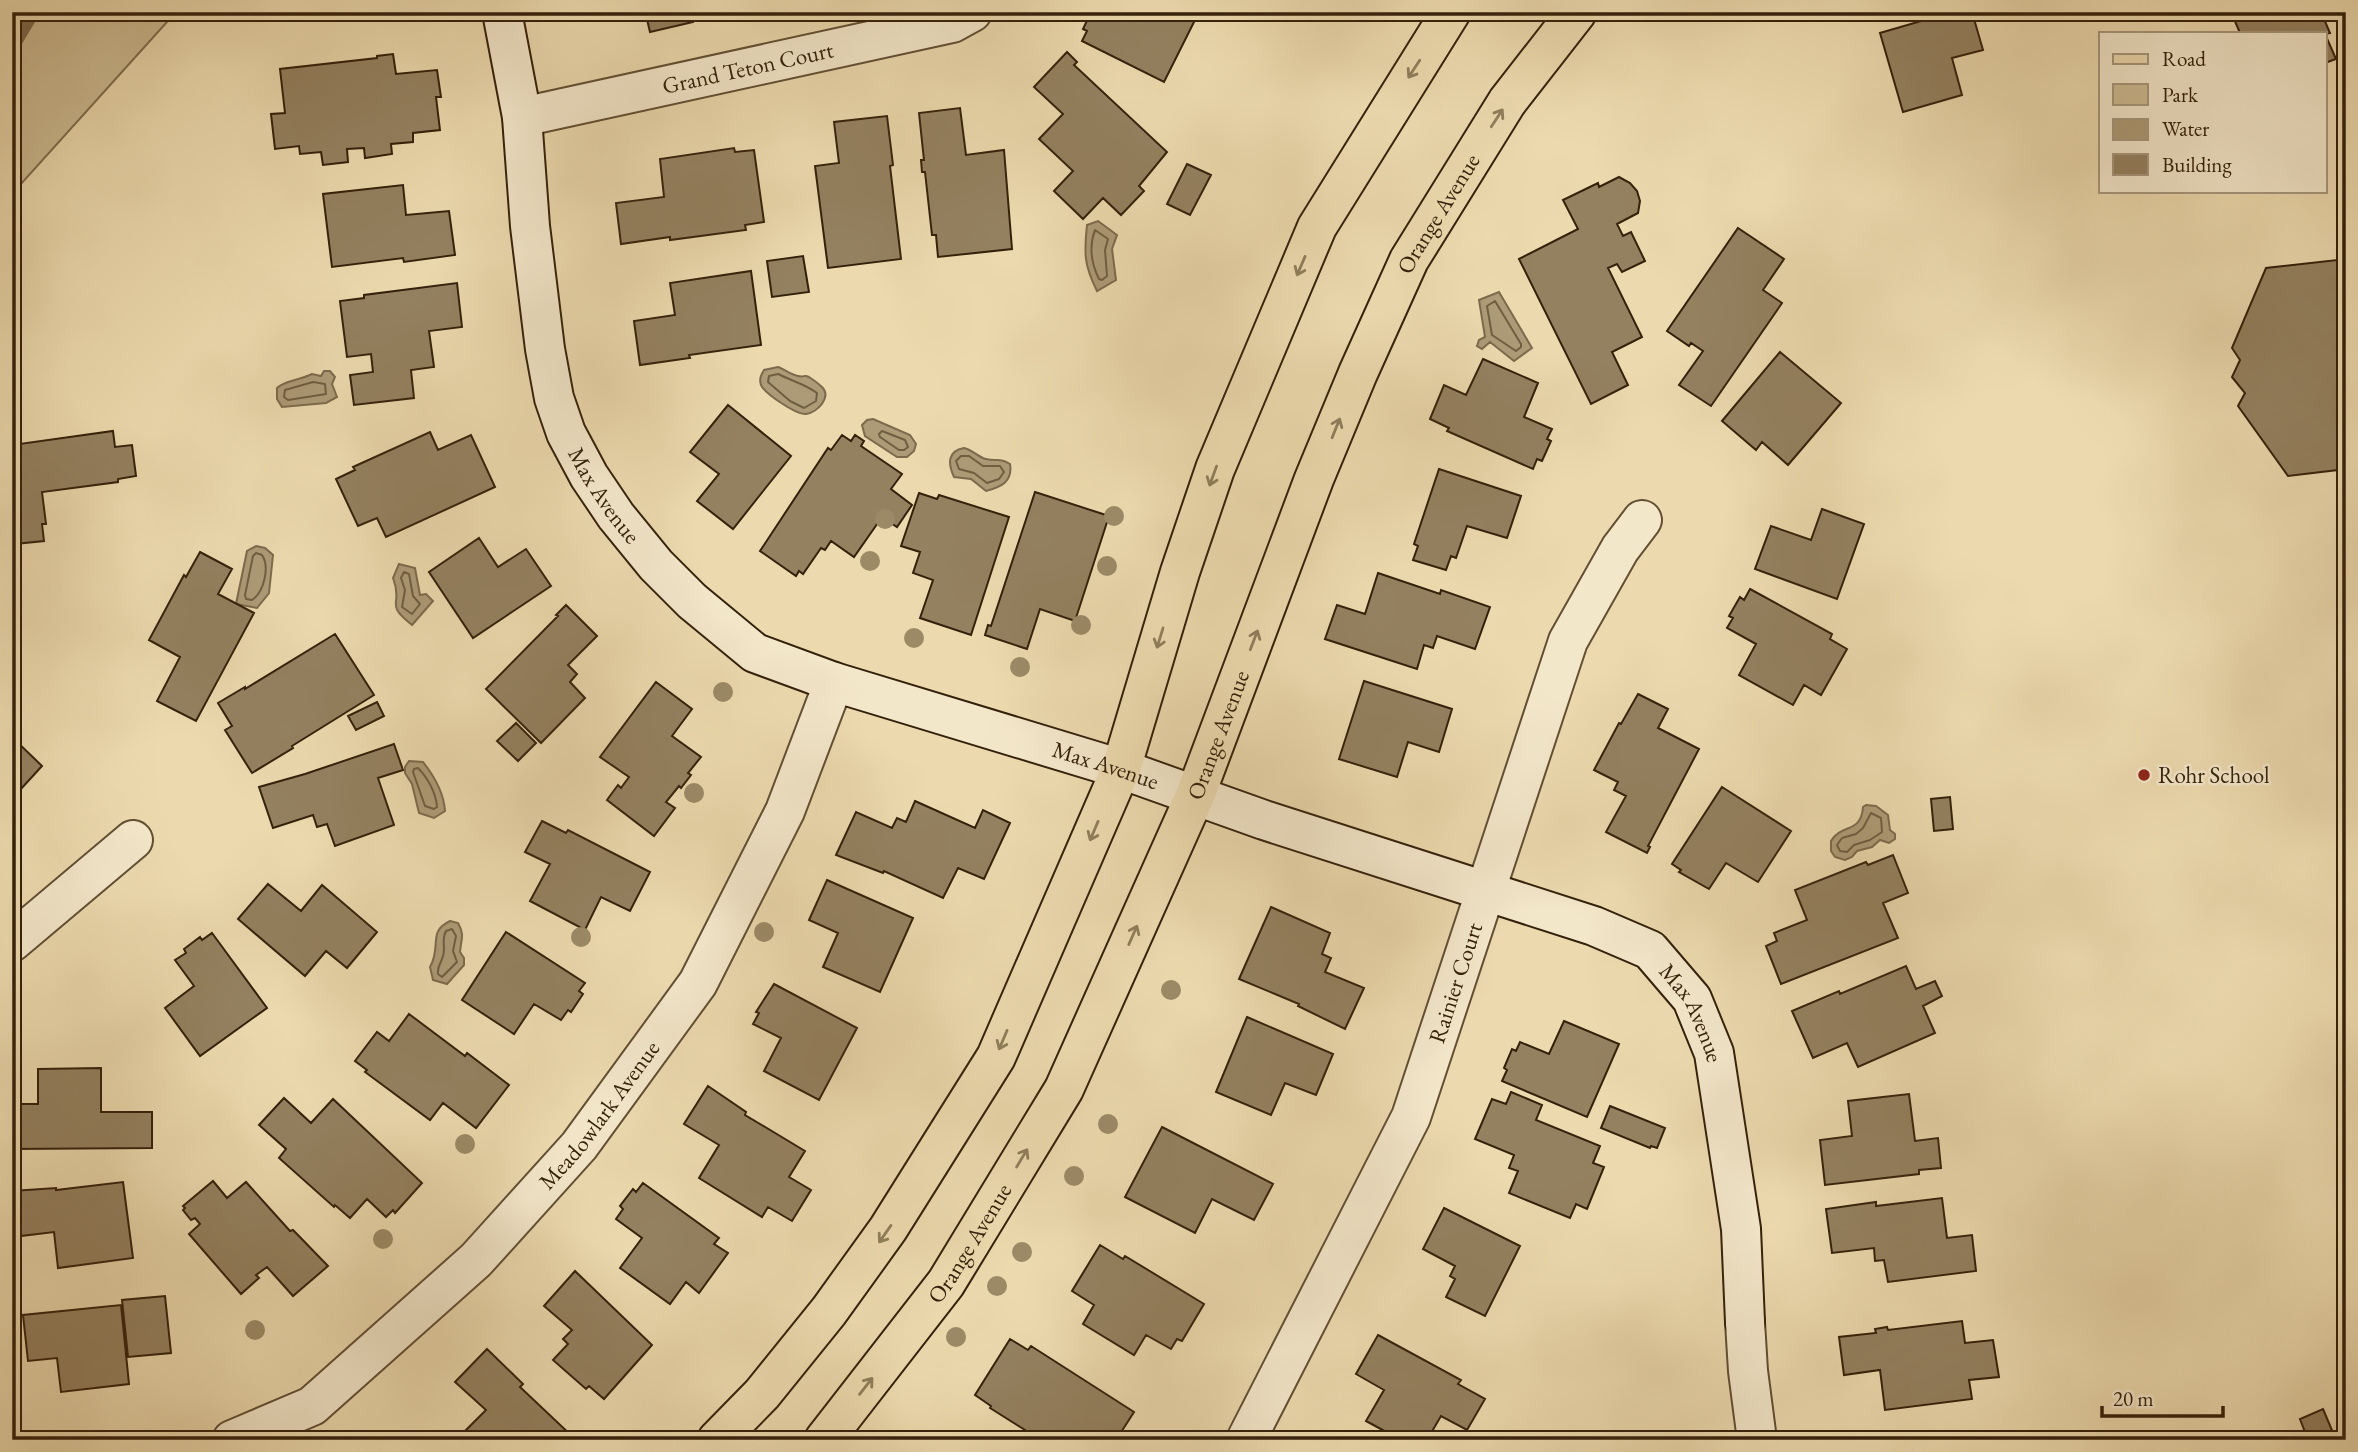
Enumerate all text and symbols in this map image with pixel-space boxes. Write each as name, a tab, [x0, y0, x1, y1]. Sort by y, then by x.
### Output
legend	[2099, 32, 2326, 192]
street label: Grand Teton Court	[659, 34, 837, 101]
text: Road	[2162, 45, 2206, 72]
one-way arrow	[1406, 59, 1420, 79]
text: Park	[2162, 81, 2199, 108]
one-way arrow	[1489, 109, 1504, 128]
text: Water	[2162, 115, 2209, 142]
street label: Orange Avenue	[1390, 148, 1487, 278]
text: Building	[2162, 151, 2232, 178]
one-way arrow	[1293, 255, 1306, 277]
one-way arrow	[1330, 417, 1343, 439]
street label: Max Avenue	[561, 442, 647, 550]
one-way arrow	[1206, 465, 1218, 487]
one-way arrow	[1153, 626, 1166, 648]
one-way arrow	[1249, 630, 1261, 652]
street label: Orange Avenue	[1180, 666, 1256, 804]
street label: Max Avenue	[1049, 734, 1163, 796]
place label: Rohr School	[2158, 760, 2270, 790]
marker: Rohr School	[2136, 767, 2152, 783]
one-way arrow	[1087, 820, 1100, 841]
street label: Rainier Court	[1421, 918, 1489, 1047]
one-way arrow	[1127, 925, 1140, 946]
street label: Max Avenue	[1653, 957, 1730, 1064]
one-way arrow	[996, 1029, 1009, 1050]
street label: Meadowlark Avenue	[532, 1034, 666, 1196]
one-way arrow	[1016, 1149, 1030, 1169]
street label: Orange Avenue	[921, 1178, 1018, 1310]
one-way arrow	[878, 1224, 892, 1243]
scale bar	[2102, 1375, 2223, 1419]
one-way arrow	[859, 1377, 874, 1396]
text: 20 m	[2113, 1385, 2154, 1412]

